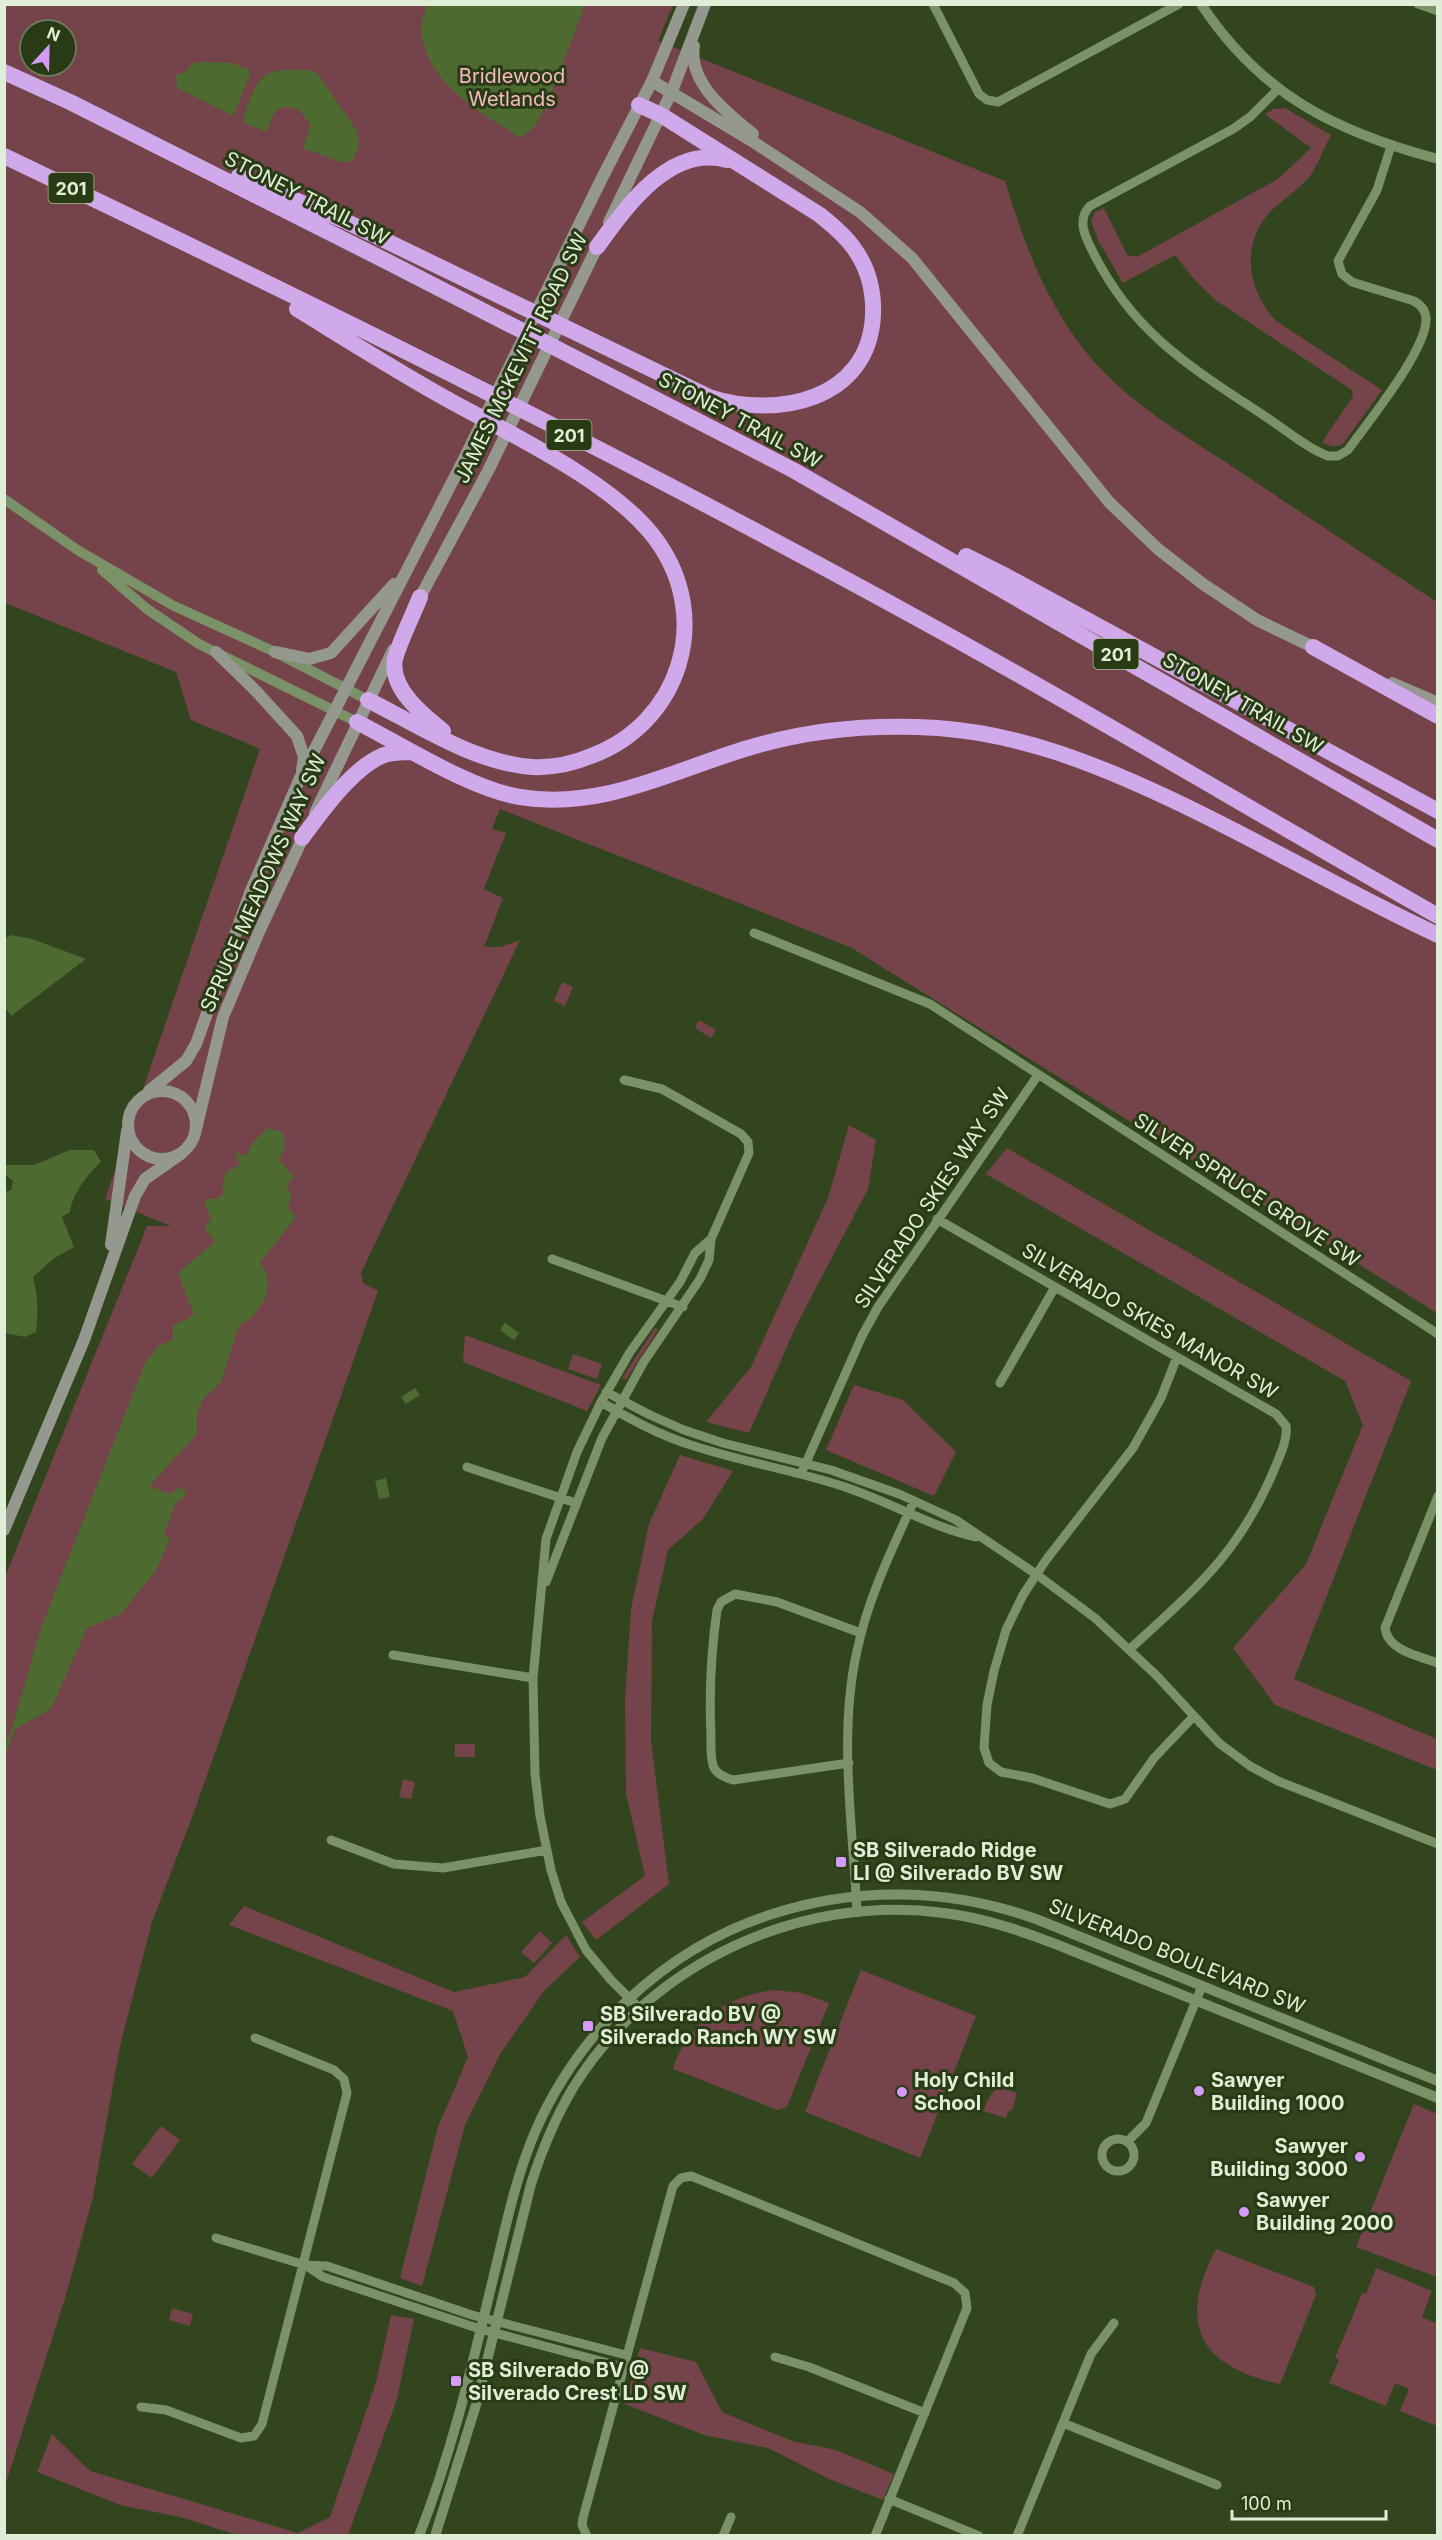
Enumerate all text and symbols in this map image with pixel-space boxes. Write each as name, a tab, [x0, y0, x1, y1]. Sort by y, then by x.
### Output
north arrow	[18, 18, 78, 78]
text: N	[44, 23, 63, 46]
park label: Bridlewood Wetlands	[459, 64, 565, 111]
street label: STONEY TRAIL SW	[221, 146, 393, 250]
road number: 201	[48, 173, 94, 203]
street label: JAMES MCKEVITT ROAD SW	[450, 228, 592, 487]
street label: STONEY TRAIL SW	[654, 367, 826, 473]
road number: 201	[546, 420, 592, 450]
road number: 201	[1094, 639, 1138, 669]
street label: STONEY TRAIL SW	[1159, 647, 1328, 759]
street label: SPRUCE MEADOWS WAY SW	[195, 750, 331, 1016]
street label: SILVERADO SKIES WAY SW	[849, 1083, 1015, 1313]
street label: SILVER SPRUCE GROVE SW	[1130, 1108, 1365, 1272]
street label: SILVERADO SKIES MANOR SW	[1018, 1238, 1282, 1404]
place label: SB Silverado Ridge LI @ Silverado BV SW	[853, 1838, 1063, 1885]
marker: SB Silverado Ridge LI @ Silverado BV SW	[834, 1855, 848, 1869]
street label: SILVERADO BOULEVARD SW	[1045, 1893, 1309, 2019]
place label: SB Silverado BV @ Silverado Ranch WY SW	[600, 2002, 837, 2049]
marker: SB Silverado BV @ Silverado Ranch WY SW	[581, 2019, 595, 2033]
place label: Holy Child School	[914, 2068, 1014, 2115]
place label: Sawyer Building 1000	[1211, 2068, 1344, 2115]
marker: Sawyer Building 1000	[1192, 2084, 1206, 2098]
marker: Holy Child School	[895, 2085, 909, 2099]
place label: Sawyer Building 3000	[1210, 2134, 1348, 2181]
marker: Sawyer Building 3000	[1353, 2150, 1367, 2164]
place label: Sawyer Building 2000	[1256, 2188, 1393, 2235]
marker: Sawyer Building 2000	[1237, 2205, 1251, 2219]
place label: SB Silverado BV @ Silverado Crest LD SW	[468, 2358, 687, 2405]
marker: SB Silverado BV @ Silverado Crest LD SW	[449, 2374, 463, 2388]
scale bar	[1232, 2483, 1386, 2521]
text: 100 m	[1241, 2493, 1292, 2514]

